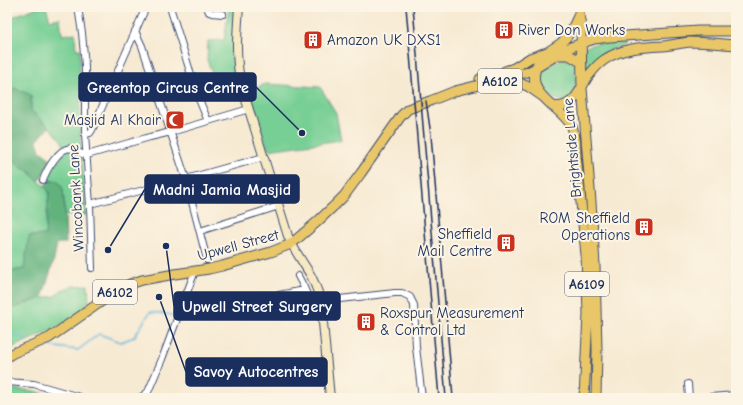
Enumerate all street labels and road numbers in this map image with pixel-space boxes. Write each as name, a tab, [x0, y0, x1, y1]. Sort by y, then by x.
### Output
road number: A6102	[478, 69, 522, 93]
street label: Brightside Lane	[559, 97, 585, 199]
street label: Wincobank Lane	[64, 144, 88, 252]
street label: Upwell Street	[195, 225, 281, 265]
road number: A6109	[565, 272, 609, 296]
road number: A6102	[93, 280, 137, 304]

